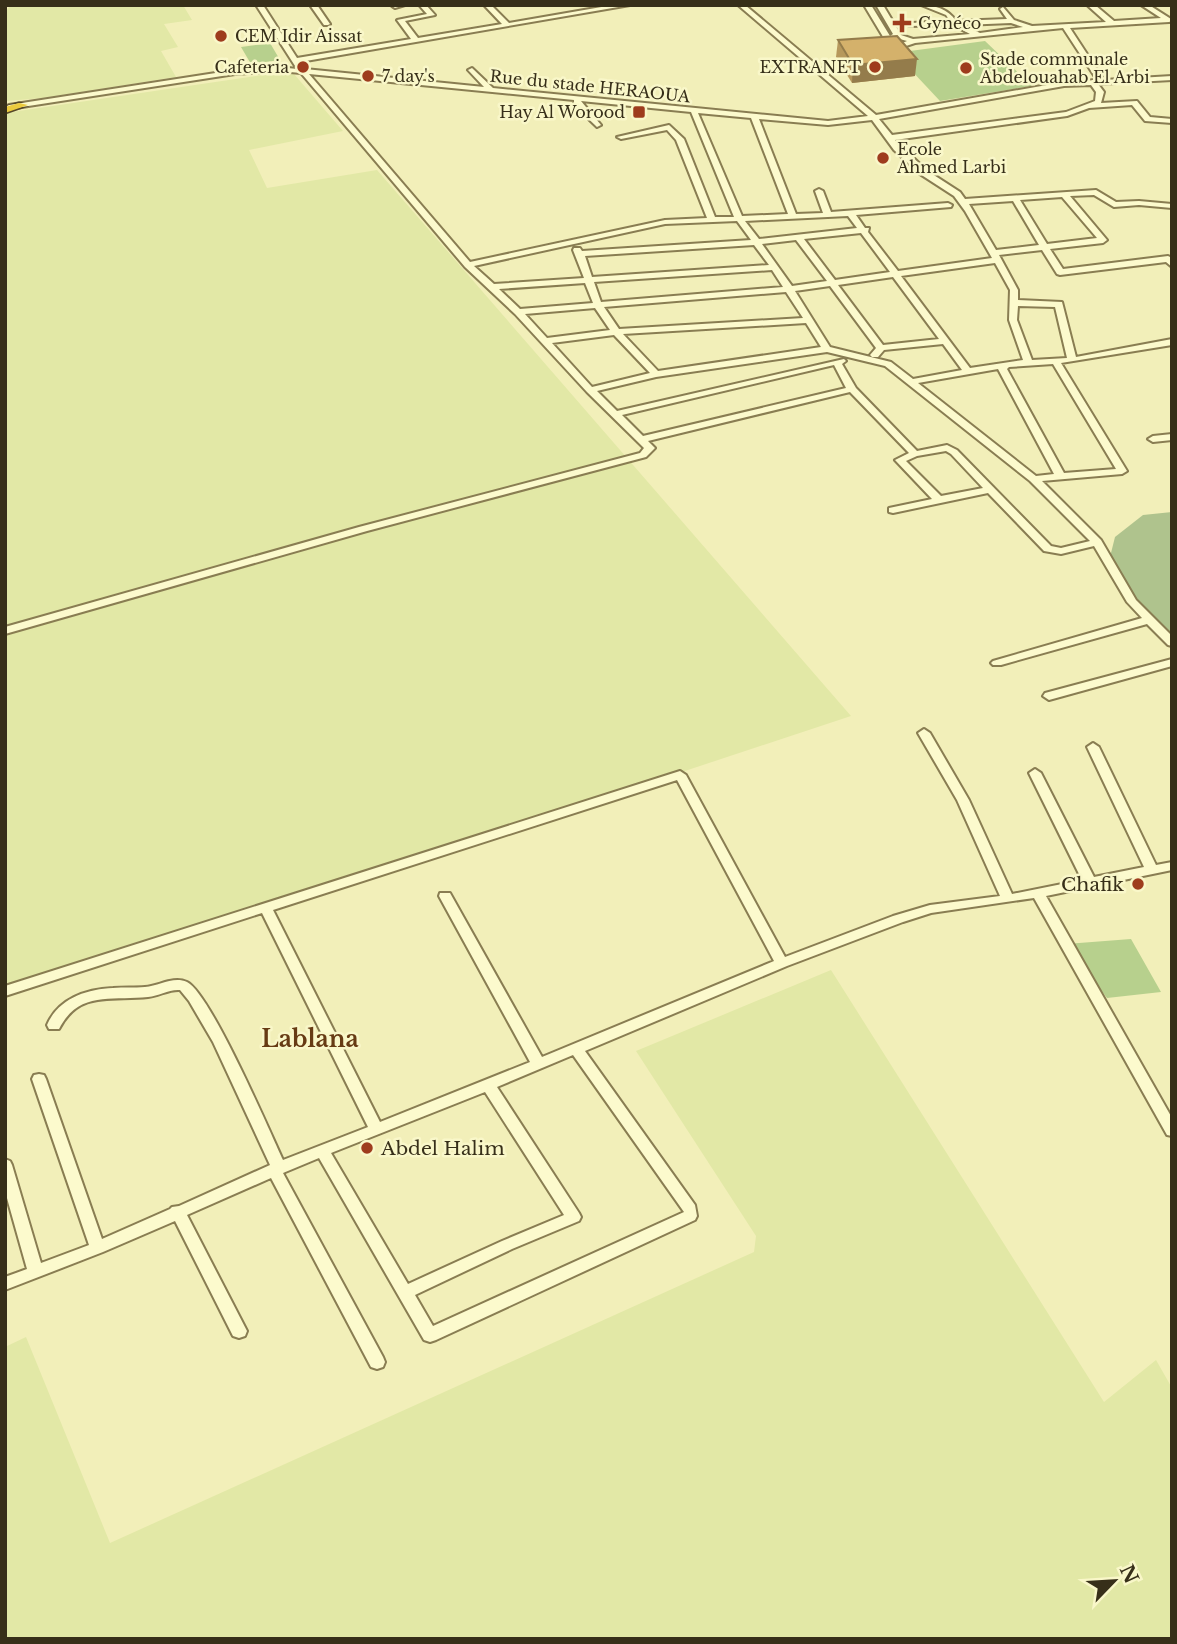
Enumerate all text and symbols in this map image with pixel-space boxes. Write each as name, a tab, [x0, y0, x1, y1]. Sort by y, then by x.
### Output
marker: Gynéco	[892, 13, 912, 33]
place label: Gynéco	[918, 13, 981, 33]
place label: CEM Idir Aissat	[235, 26, 362, 46]
marker: CEM Idir Aissat	[213, 28, 229, 44]
place label: Stade communale Abdelouahab El Arbi	[979, 49, 1150, 87]
place label: Cafeteria	[215, 57, 289, 77]
place label: EXTRANET	[760, 57, 861, 77]
marker: Cafeteria	[295, 59, 311, 75]
marker: EXTRANET	[867, 59, 883, 75]
marker: Stade communale Abdelouahab El Arbi	[958, 60, 974, 76]
place label: 7 day's	[382, 66, 435, 86]
street label: Rue du stade HERAOUA	[489, 66, 692, 107]
marker: 7 day's	[360, 68, 376, 84]
place label: Hay Al Worood	[499, 102, 625, 122]
marker: Hay Al Worood	[631, 104, 647, 120]
place label: Ecole Ahmed Larbi	[896, 139, 1007, 177]
marker: Ecole Ahmed Larbi	[875, 150, 891, 166]
place label: Chafik	[1061, 873, 1124, 896]
marker: Chafik	[1130, 876, 1146, 892]
district label: Lablana	[261, 1025, 359, 1053]
place label: Abdel Halim	[380, 1137, 505, 1160]
marker: Abdel Halim	[359, 1140, 375, 1156]
north arrow	[1079, 1546, 1149, 1616]
text: N	[1115, 1561, 1143, 1587]

